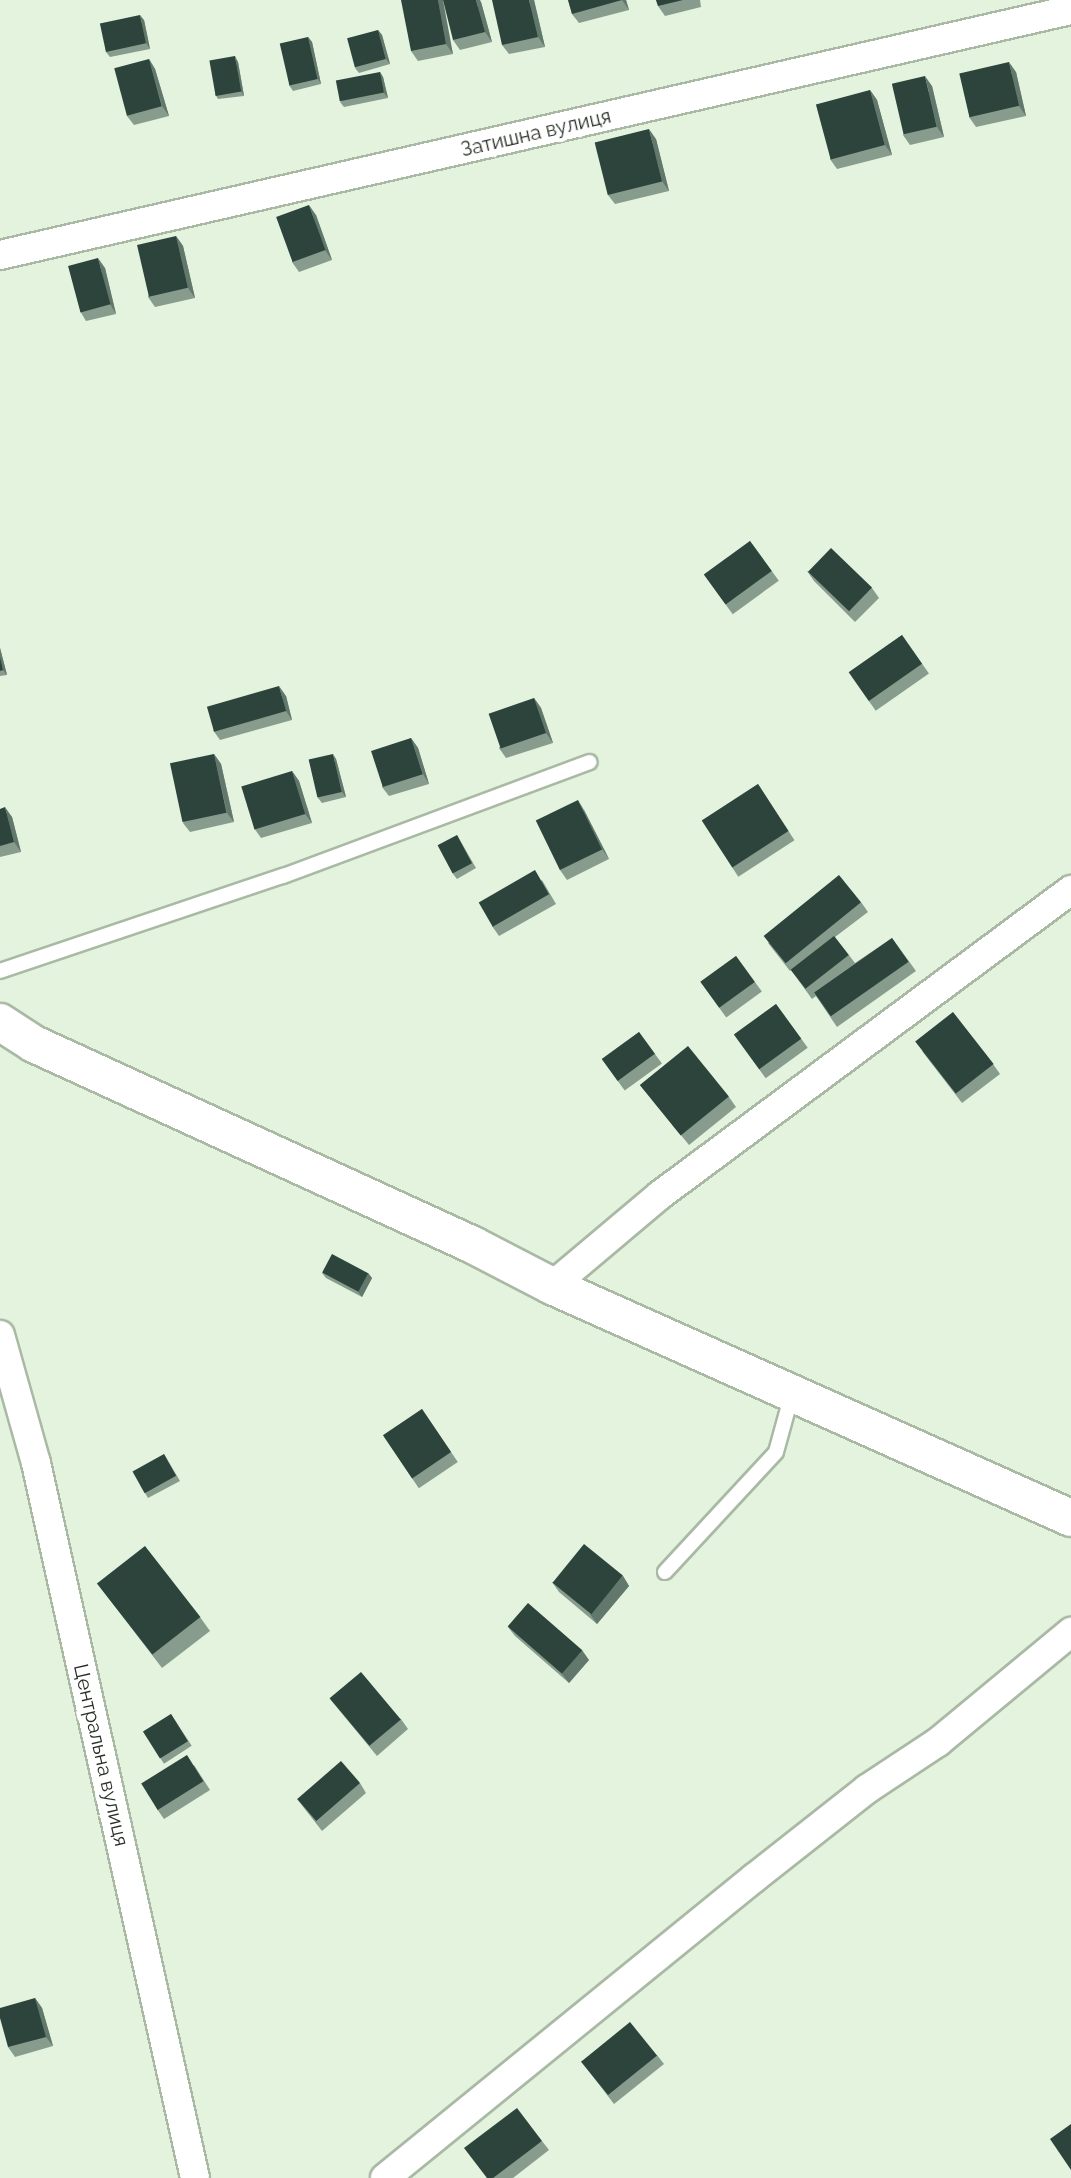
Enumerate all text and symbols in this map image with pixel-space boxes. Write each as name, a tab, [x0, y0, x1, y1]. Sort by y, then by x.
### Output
street label: Затишна вулиця	[459, 104, 613, 162]
street label: Центральна вулиця	[68, 1661, 134, 1849]

